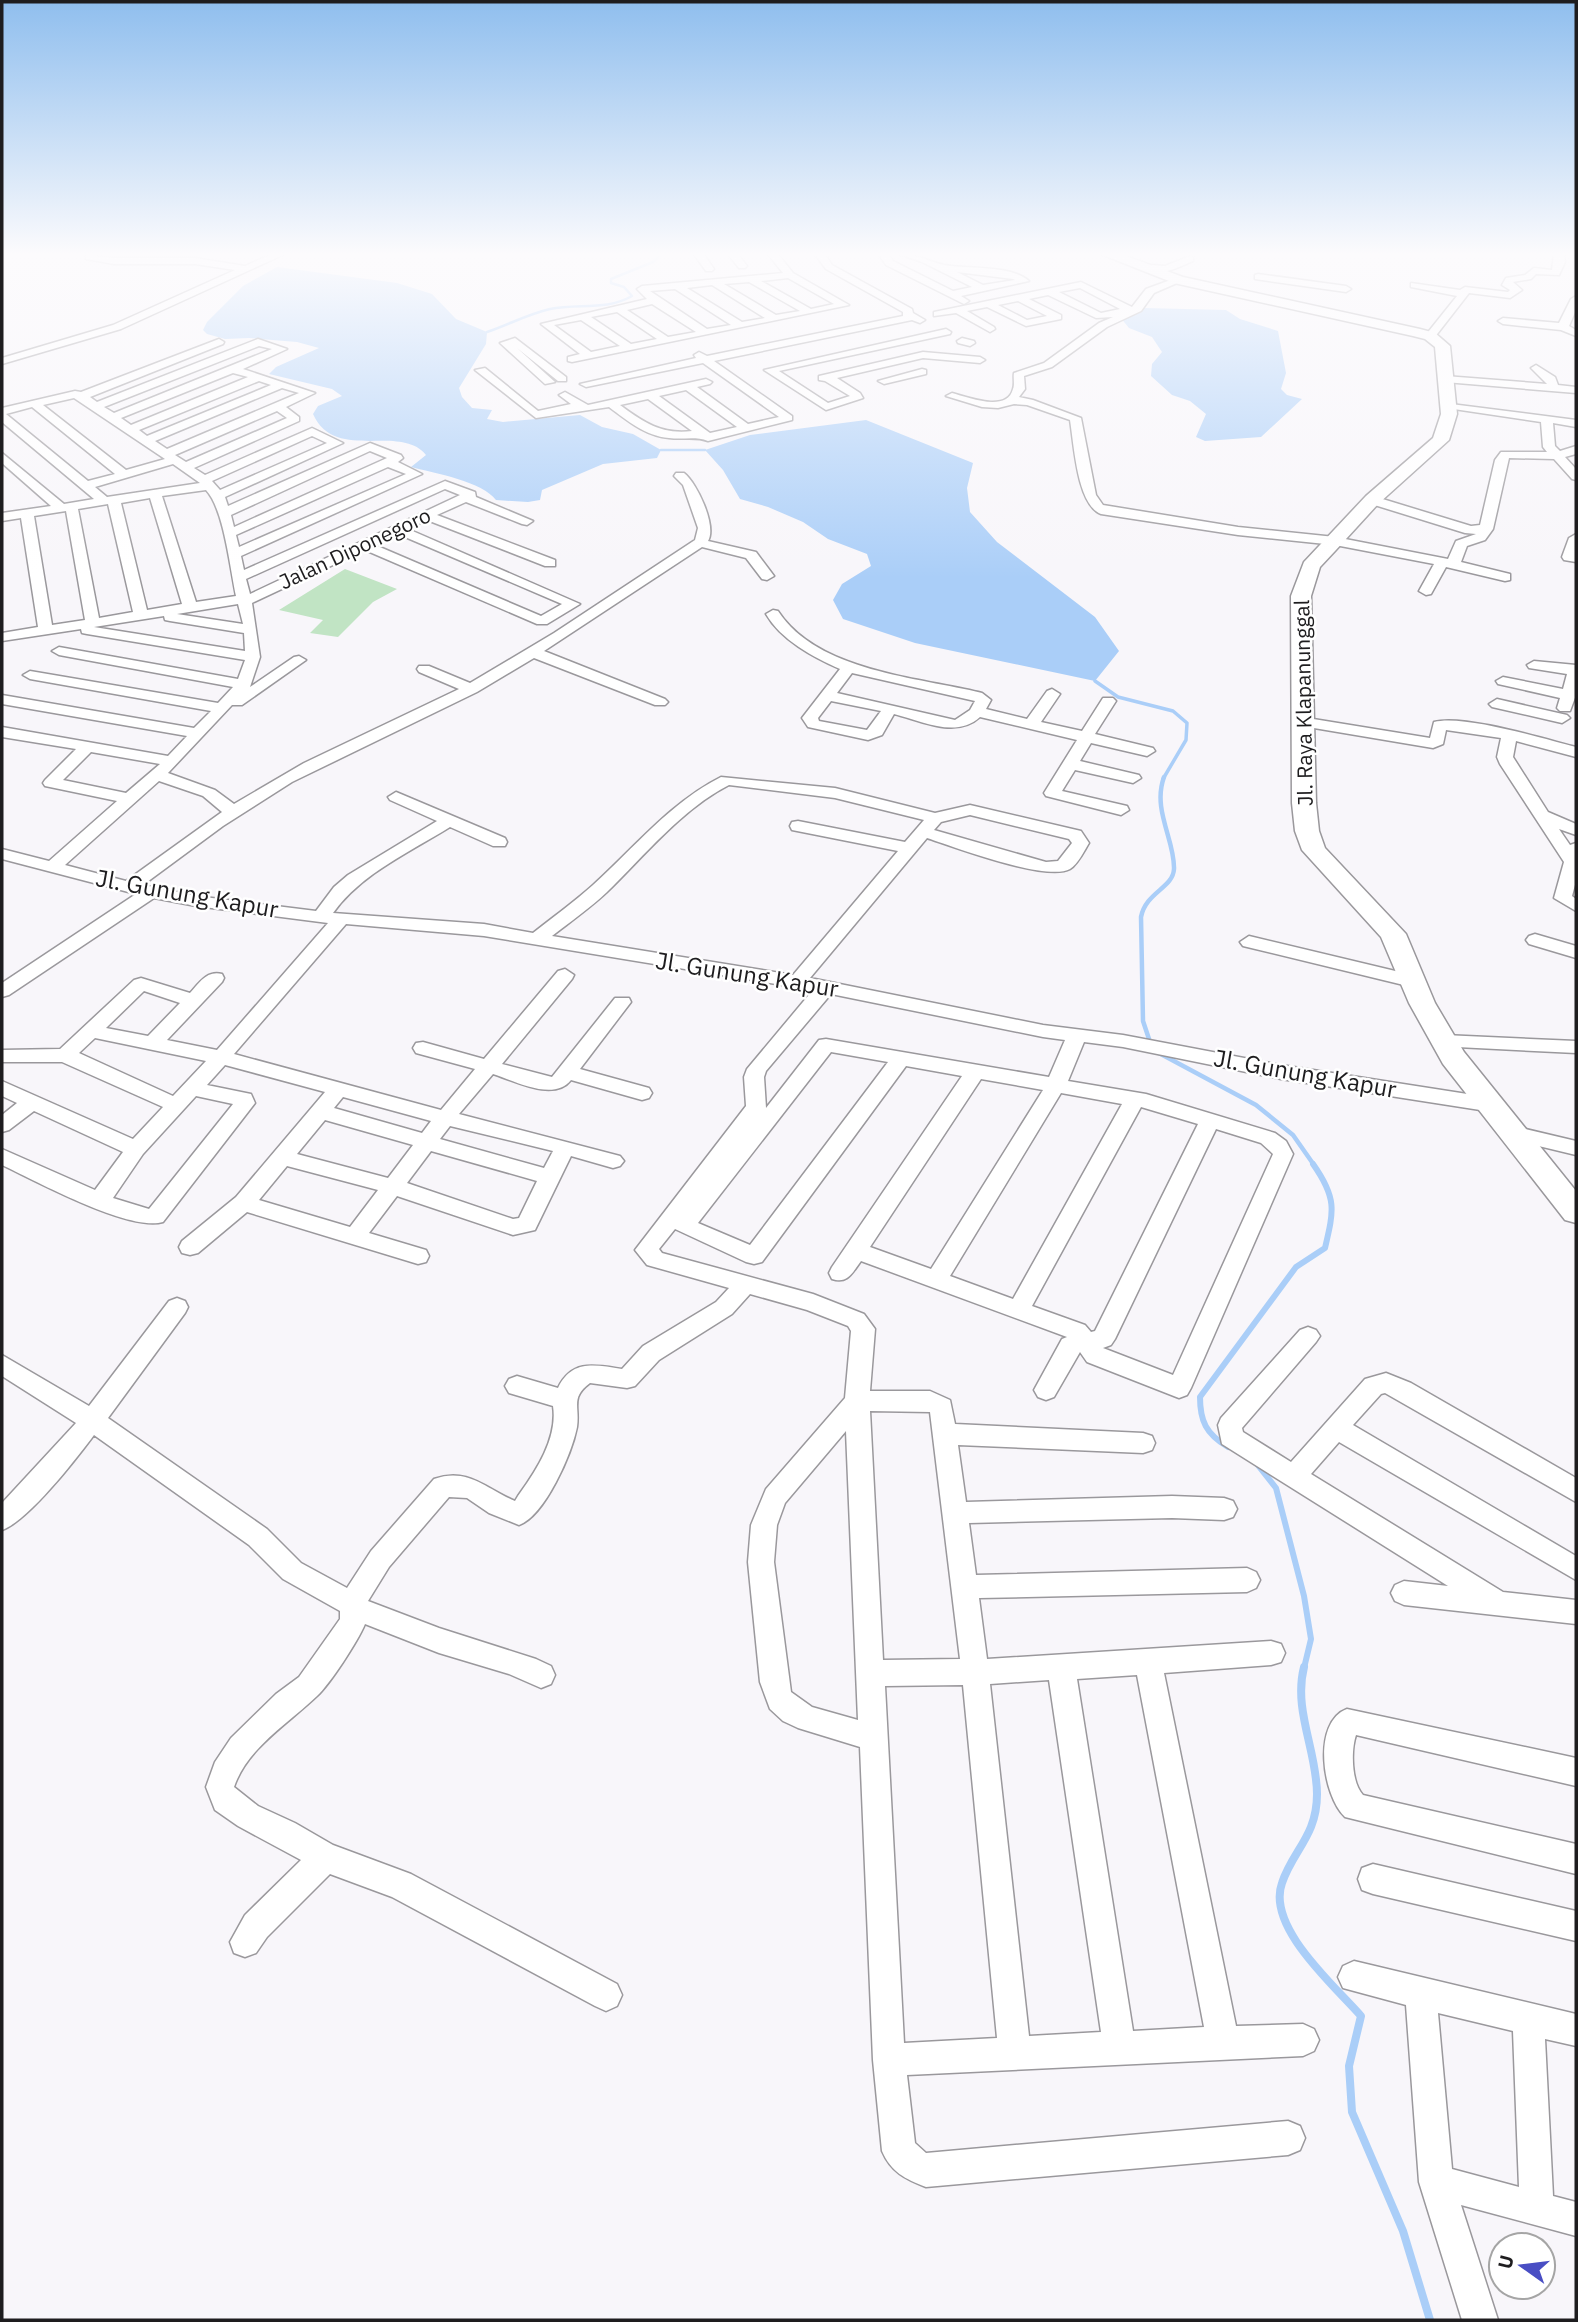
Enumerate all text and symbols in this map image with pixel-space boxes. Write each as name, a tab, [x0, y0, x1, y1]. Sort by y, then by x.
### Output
street label: Jalan Diponegoro	[274, 501, 435, 596]
street label: Jl. Raya Klapanunggal	[1287, 599, 1319, 806]
street label: Jl. Gunung Kapur	[93, 861, 281, 925]
street label: Jl. Gunung Kapur	[653, 944, 841, 1004]
street label: Jl. Gunung Kapur	[1211, 1041, 1399, 1105]
north arrow	[1487, 2231, 1557, 2301]
text: U	[1492, 2253, 1519, 2271]

